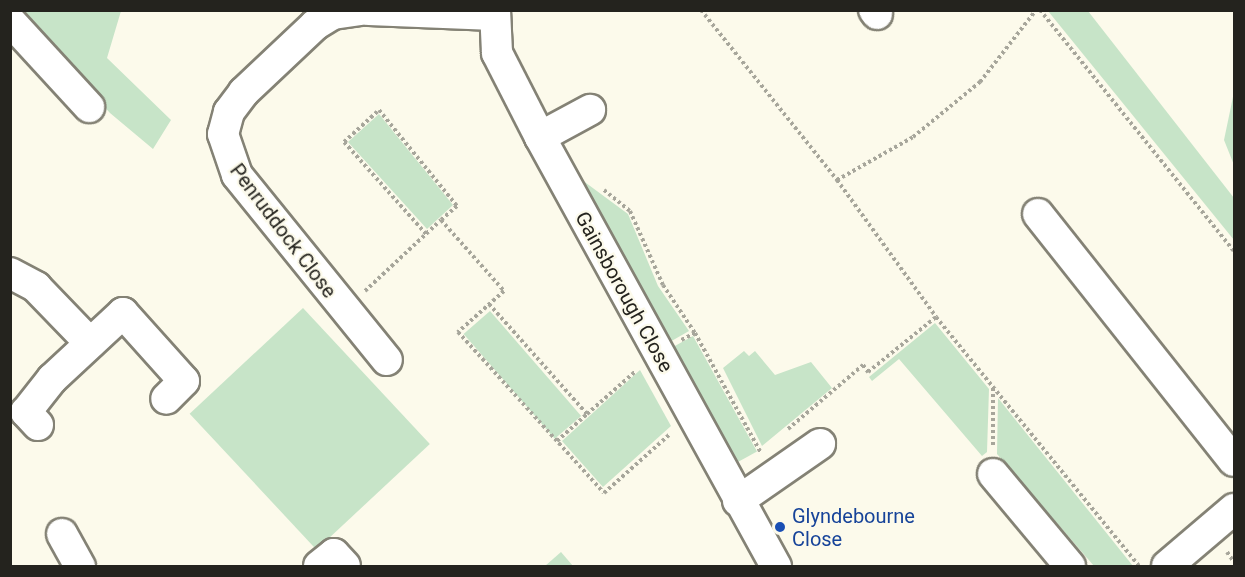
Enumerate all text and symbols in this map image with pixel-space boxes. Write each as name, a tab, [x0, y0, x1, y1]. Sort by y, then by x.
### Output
street label: Penruddock Close	[225, 159, 341, 303]
street label: Gainsborough Close	[570, 208, 678, 376]
place label: Glyndebourne Close	[792, 504, 915, 551]
marker: Glyndebourne Close	[773, 520, 787, 534]

